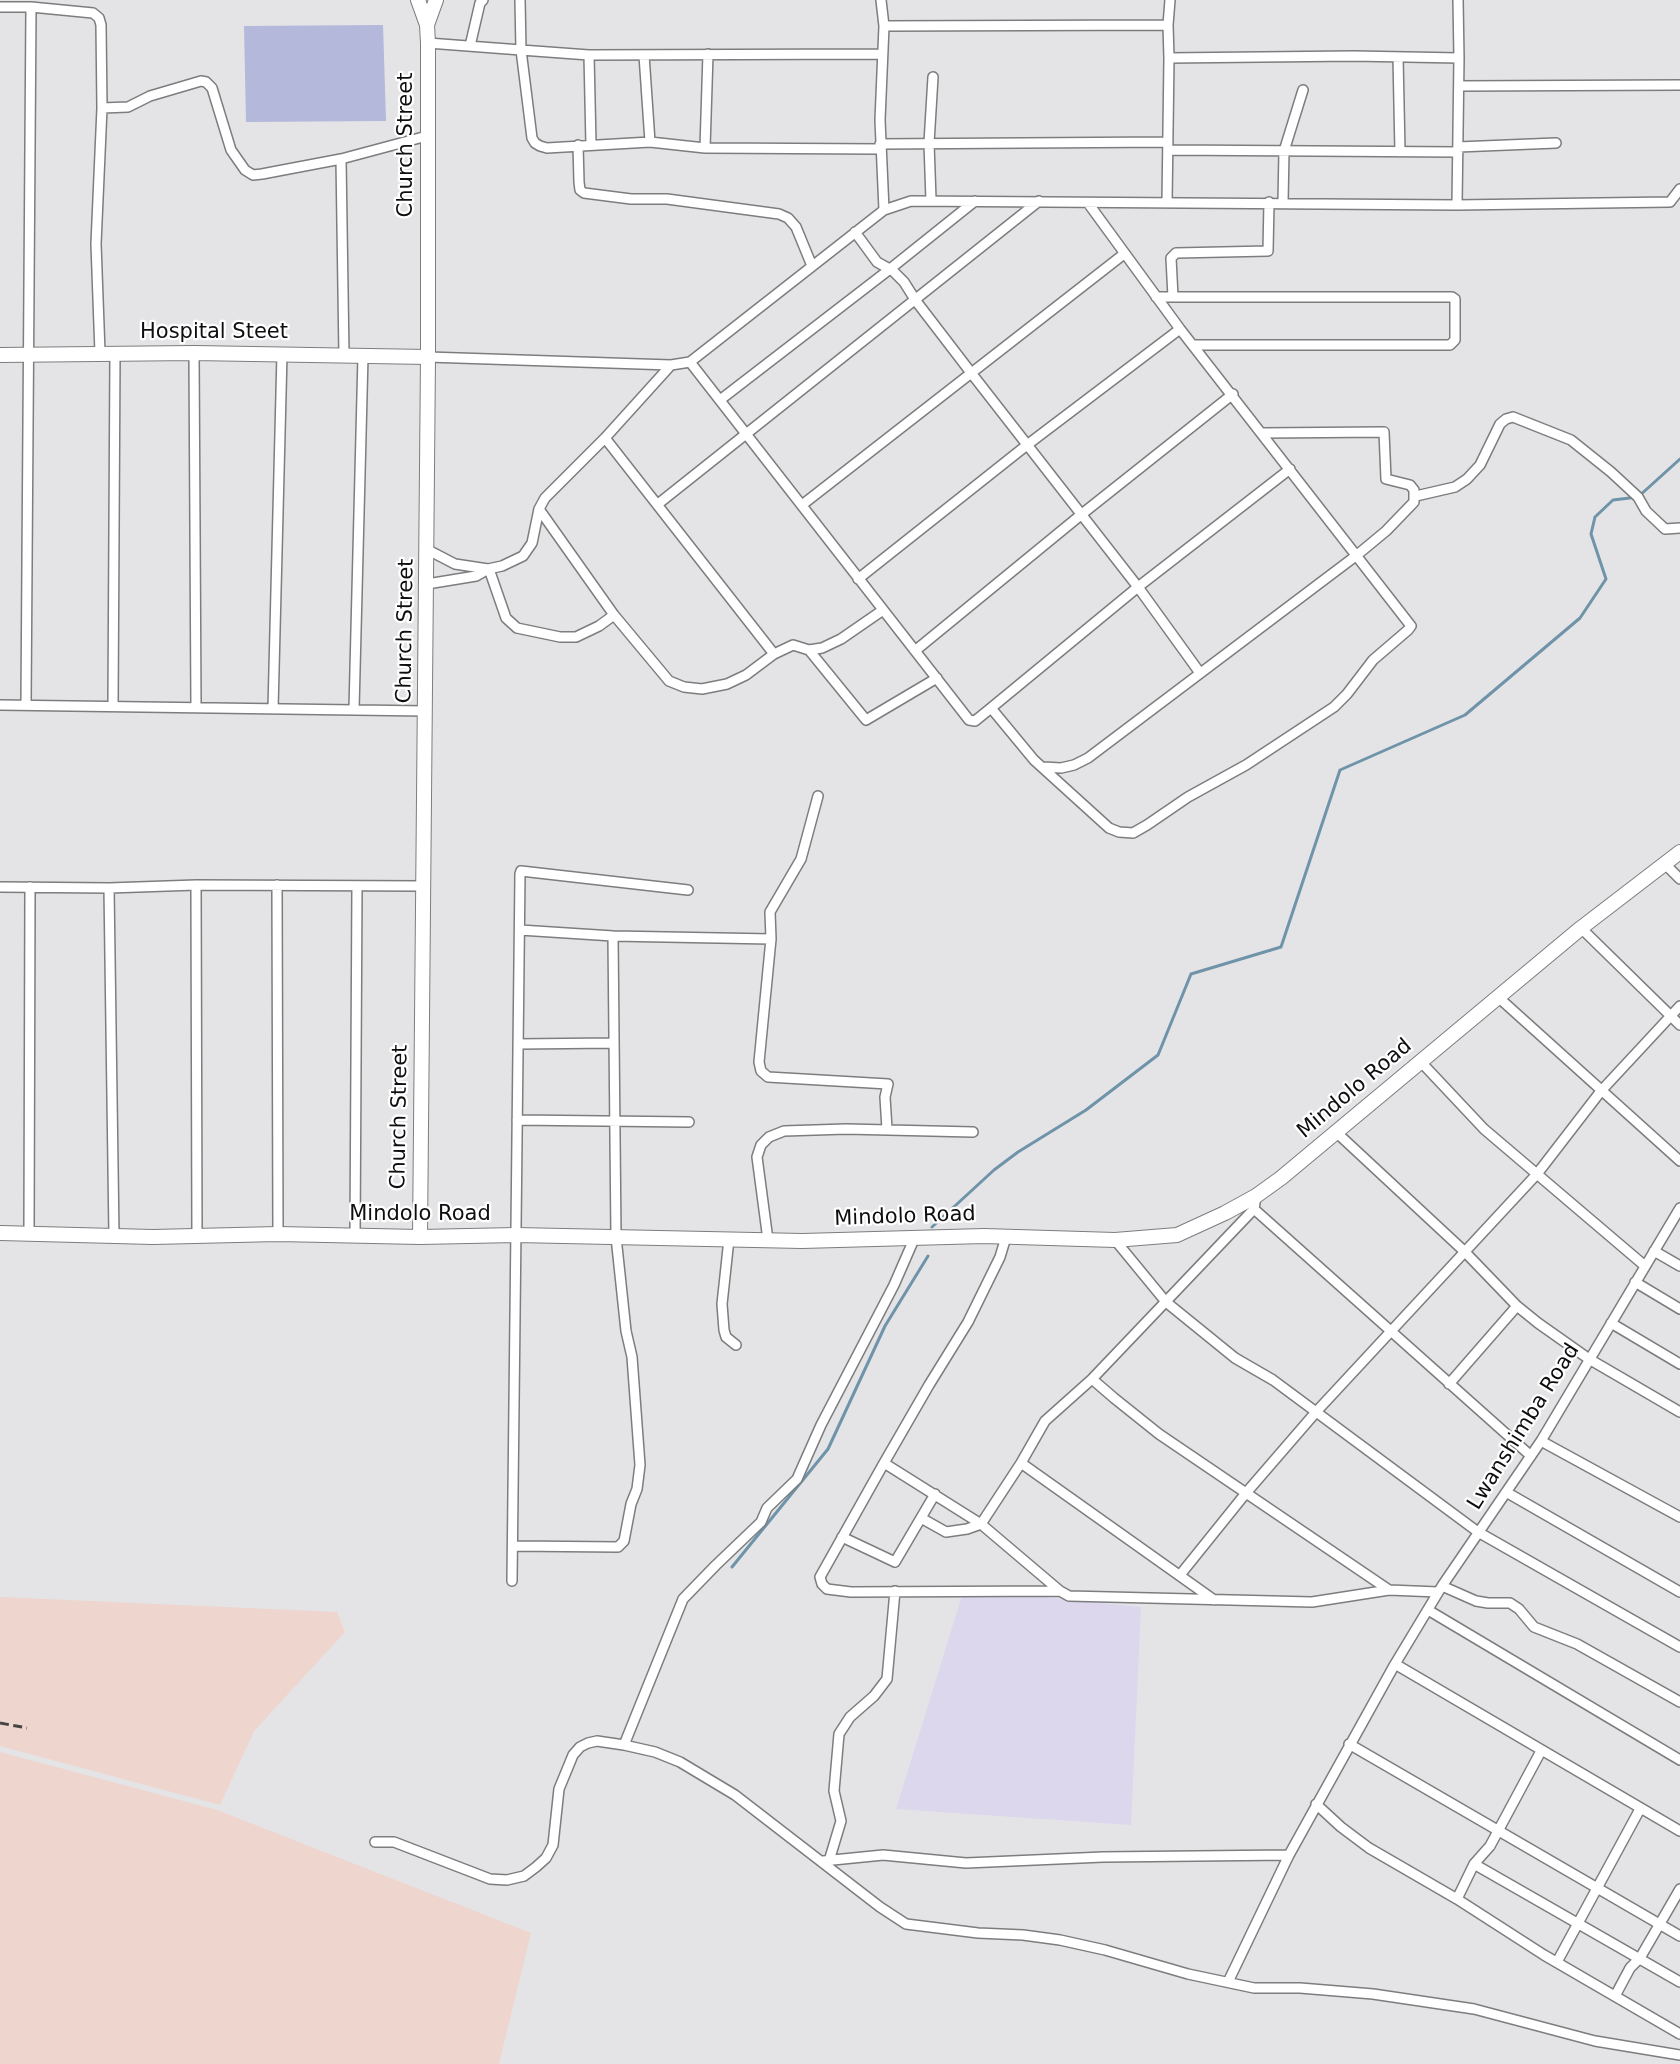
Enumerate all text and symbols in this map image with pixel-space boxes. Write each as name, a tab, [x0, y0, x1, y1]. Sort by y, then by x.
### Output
street label: Church Street	[394, 73, 420, 217]
street label: Hospital Steet	[140, 320, 288, 346]
street label: Church Street	[392, 558, 420, 704]
street label: Mindolo Road	[1293, 1034, 1417, 1144]
street label: Church Street	[386, 1044, 414, 1190]
street label: Mindolo Road	[349, 1202, 491, 1228]
street label: Mindolo Road	[834, 1202, 976, 1232]
street label: Lwanshimba Road	[1463, 1339, 1585, 1515]

